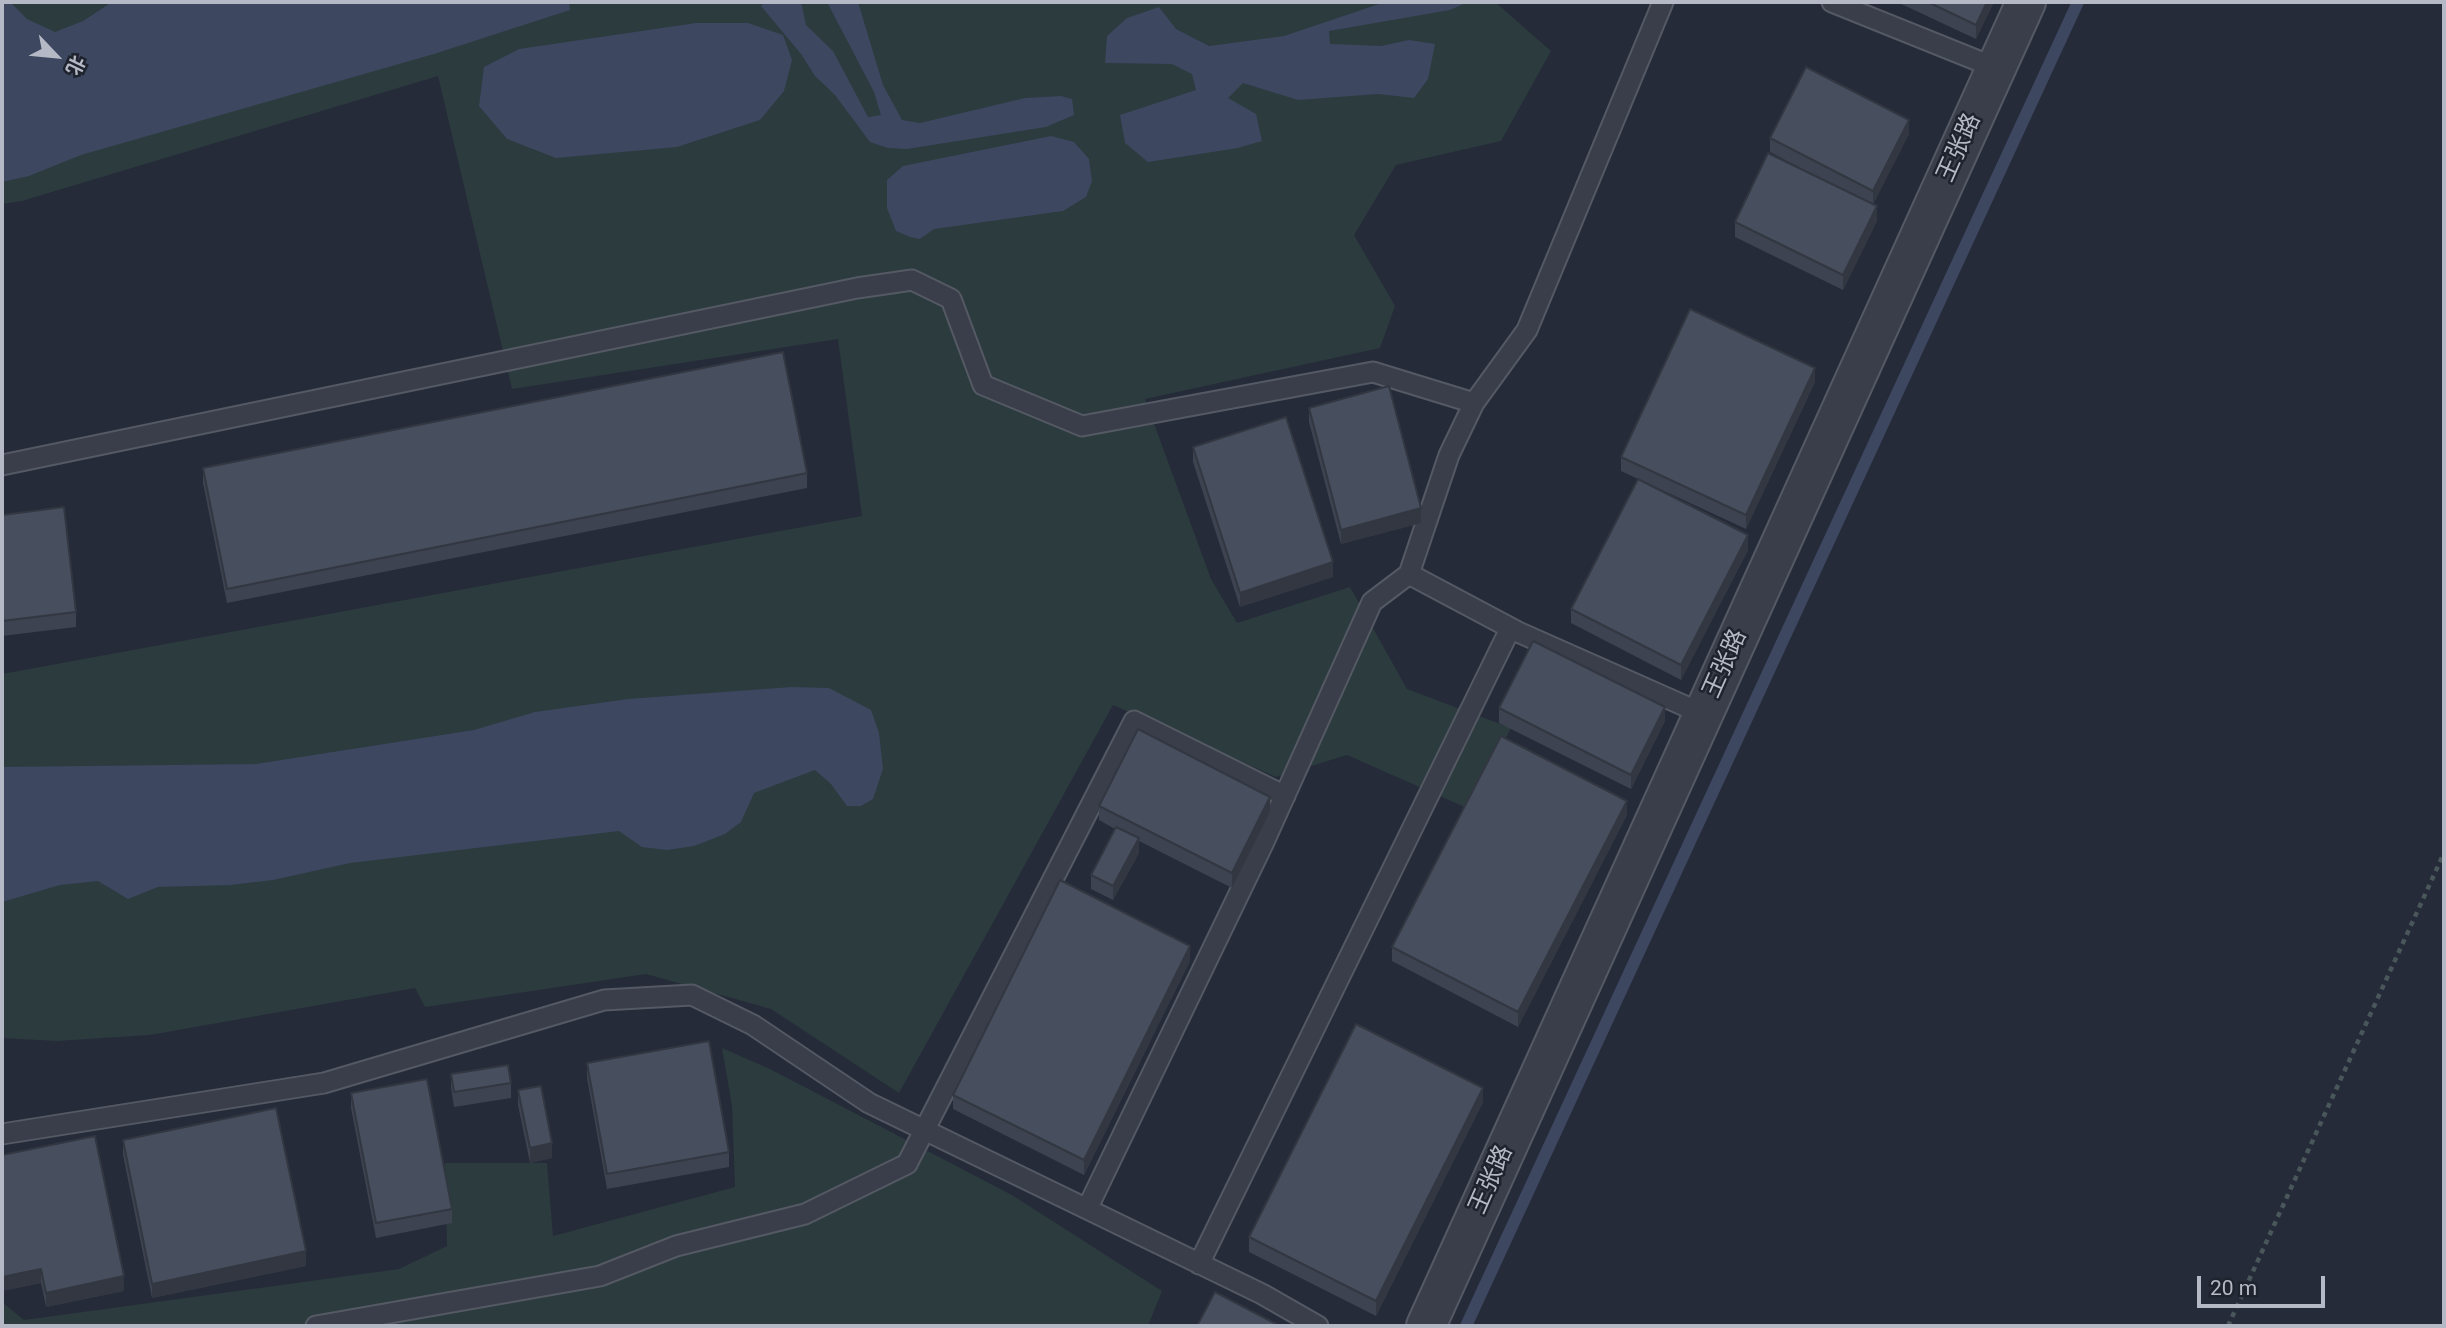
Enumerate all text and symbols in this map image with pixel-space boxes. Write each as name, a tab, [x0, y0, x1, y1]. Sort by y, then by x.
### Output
north arrow	[21, 21, 91, 91]
text: 北	[61, 52, 90, 79]
street label: 王张路	[1932, 109, 1988, 187]
street label: 王张路	[1698, 625, 1754, 703]
street label: 王张路	[1464, 1141, 1520, 1219]
scale bar	[2201, 1262, 2329, 1306]
text: 20 m	[2210, 1276, 2257, 1300]

